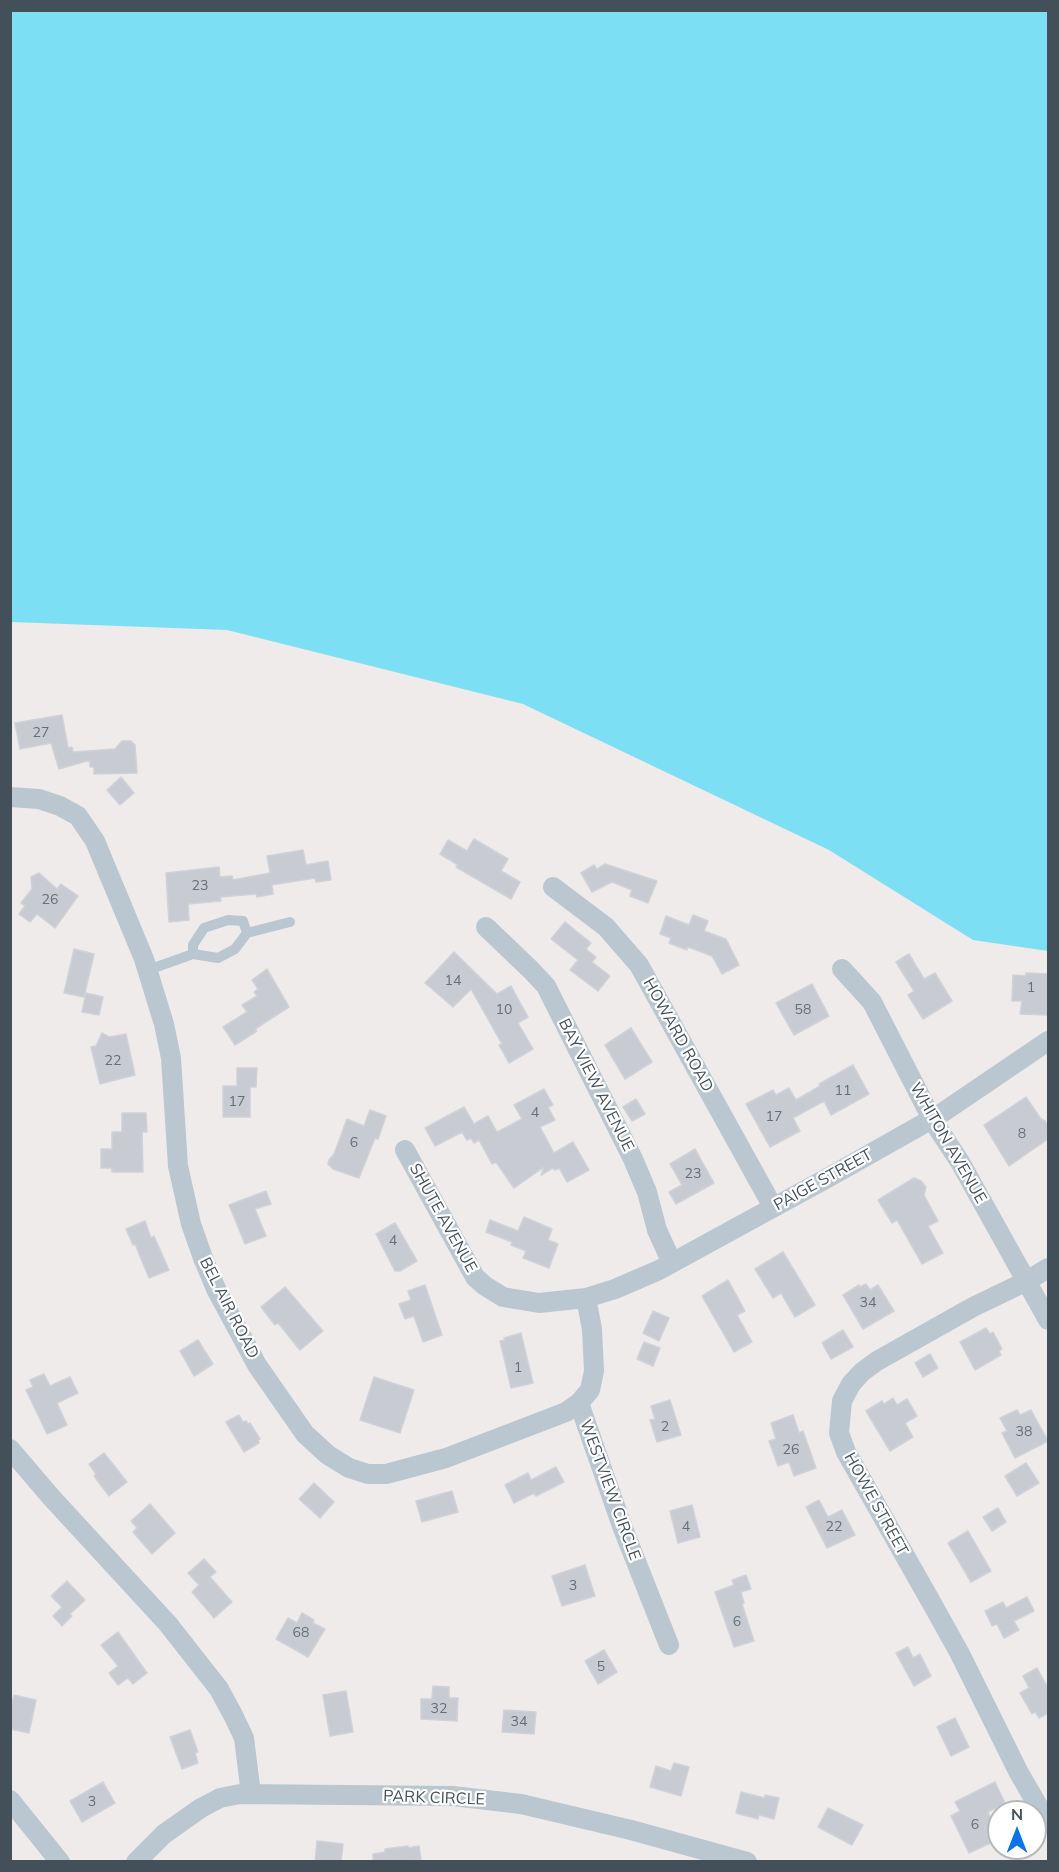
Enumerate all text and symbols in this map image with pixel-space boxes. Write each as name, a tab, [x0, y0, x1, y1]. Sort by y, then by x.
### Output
house number: 27	[33, 725, 49, 741]
house number: 23	[192, 878, 208, 894]
house number: 26	[42, 892, 58, 908]
house number: 14	[445, 973, 461, 989]
street label: HOWARD ROAD	[639, 975, 717, 1095]
house number: 1	[1027, 980, 1035, 996]
house number: 10	[496, 1002, 512, 1018]
house number: 58	[795, 1002, 811, 1018]
street label: BAY VIEW AVENUE	[554, 1015, 638, 1155]
house number: 22	[105, 1053, 121, 1069]
street label: WHITON AVENUE	[906, 1079, 990, 1207]
house number: 11	[835, 1083, 851, 1099]
house number: 17	[229, 1094, 245, 1110]
house number: 4	[531, 1105, 539, 1121]
house number: 17	[766, 1109, 782, 1125]
house number: 8	[1018, 1126, 1026, 1142]
house number: 6	[350, 1135, 358, 1151]
street label: PAIGE STREET	[771, 1145, 875, 1215]
street label: SHUTE AVENUE	[405, 1160, 481, 1276]
house number: 23	[685, 1166, 701, 1182]
house number: 4	[389, 1233, 397, 1249]
street label: BEL AIR ROAD	[195, 1254, 263, 1362]
house number: 34	[860, 1295, 876, 1311]
house number: 1	[514, 1360, 522, 1376]
street label: WESTVIEW CIRCLE	[576, 1417, 644, 1563]
house number: 2	[661, 1419, 669, 1435]
house number: 38	[1016, 1424, 1032, 1440]
house number: 26	[783, 1442, 799, 1458]
street label: HOWE STREET	[840, 1449, 912, 1559]
house number: 4	[682, 1519, 690, 1535]
house number: 22	[826, 1519, 842, 1535]
house number: 3	[569, 1578, 577, 1594]
house number: 6	[733, 1614, 741, 1630]
house number: 68	[293, 1625, 309, 1641]
house number: 5	[597, 1659, 605, 1675]
house number: 32	[431, 1701, 447, 1717]
house number: 34	[511, 1714, 527, 1730]
street label: PARK CIRCLE	[383, 1787, 485, 1809]
house number: 3	[88, 1794, 96, 1810]
north arrow	[987, 1800, 1047, 1860]
text: N	[1011, 1804, 1023, 1824]
house number: 6	[971, 1817, 979, 1833]

